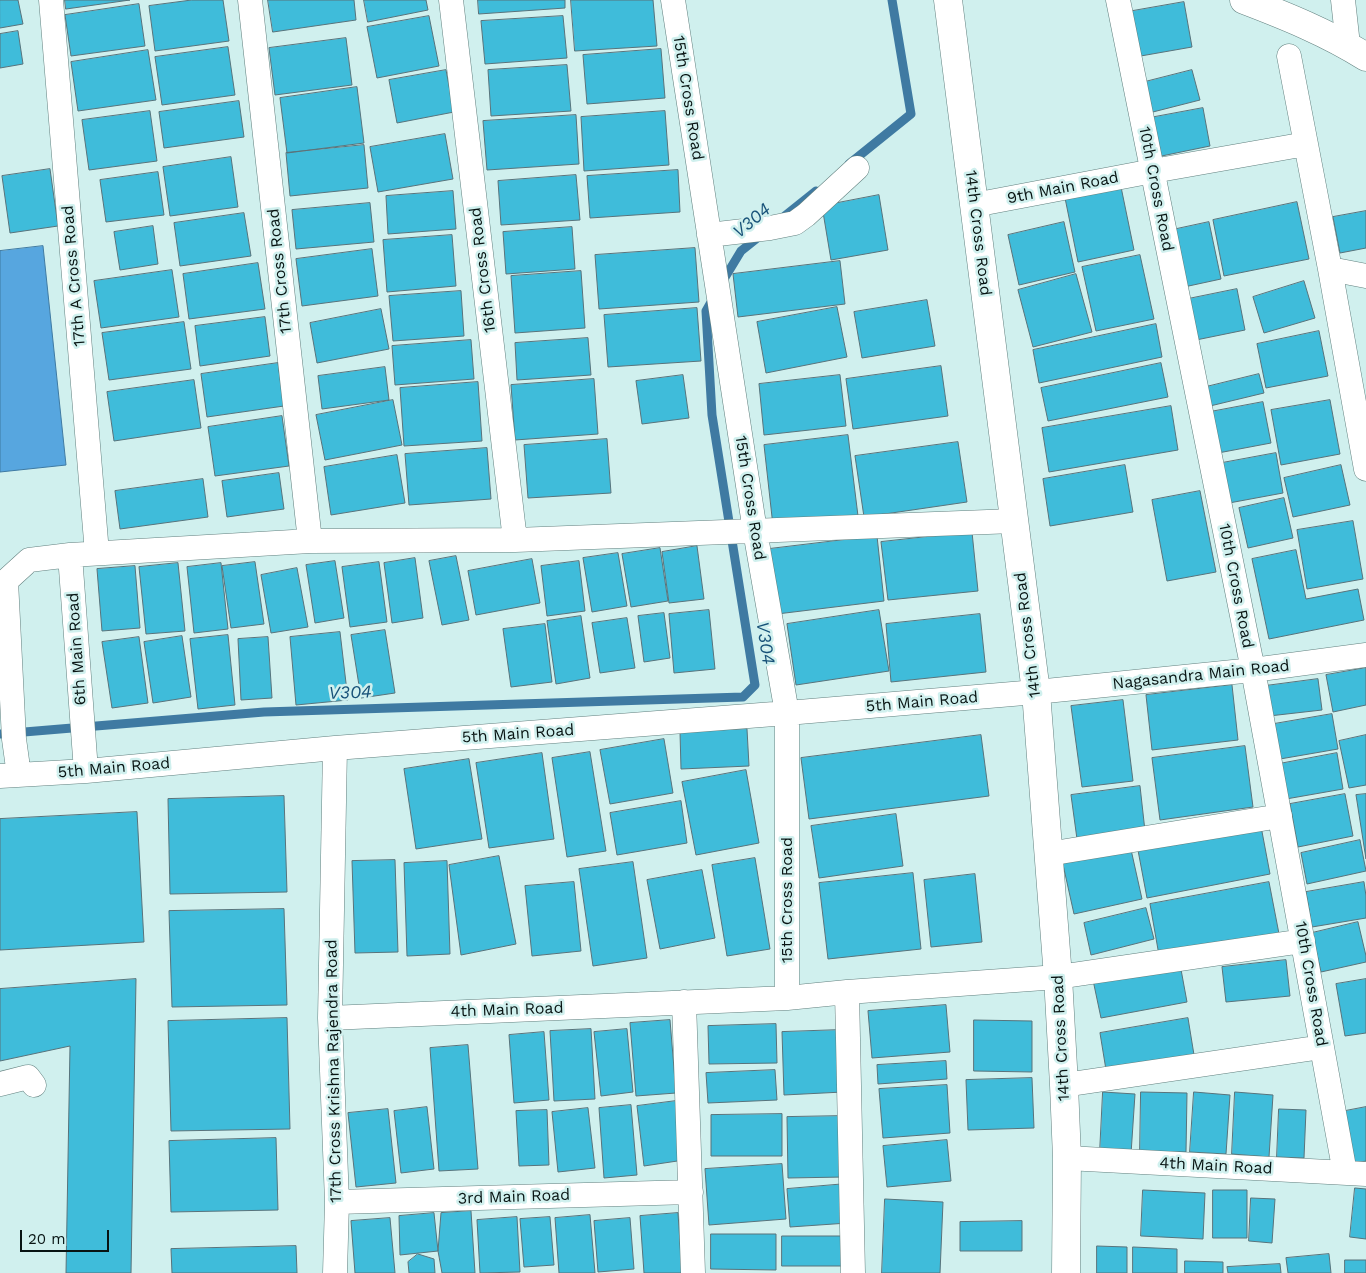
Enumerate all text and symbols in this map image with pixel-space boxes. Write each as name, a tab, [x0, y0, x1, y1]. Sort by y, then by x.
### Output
street label: 15th Cross Road	[669, 34, 707, 162]
street label: 10th Cross Road	[1135, 125, 1177, 253]
street label: 9th Main Road	[1006, 168, 1120, 208]
street label: 14th Cross Road	[961, 169, 995, 297]
water label: V304	[729, 199, 775, 243]
street label: 17th A Cross Road	[58, 205, 90, 347]
street label: 16th Cross Road	[466, 206, 500, 334]
street label: 17th Cross Road	[264, 208, 296, 334]
street label: 15th Cross Road	[731, 434, 769, 562]
street label: 10th Cross Road	[1215, 522, 1257, 650]
street label: 14th Cross Road	[1011, 571, 1045, 699]
street label: 6th Main Road	[63, 592, 91, 706]
water label: V304	[751, 620, 779, 666]
street label: Nagasandra Main Road	[1112, 656, 1290, 694]
water label: V304	[328, 681, 372, 705]
street label: 5th Main Road	[865, 688, 979, 716]
street label: 5th Main Road	[461, 720, 575, 748]
street label: 5th Main Road	[57, 754, 171, 782]
street label: 15th Cross Road	[777, 837, 797, 963]
street label: 10th Cross Road	[1291, 920, 1331, 1048]
street label: 17th Cross Krishna Rajendra Road	[322, 939, 346, 1203]
street label: 14th Cross Road	[1048, 974, 1074, 1102]
street label: 4th Main Road	[450, 998, 564, 1022]
street label: 4th Main Road	[1159, 1153, 1273, 1179]
street label: 3rd Main Road	[458, 1185, 570, 1209]
scale bar	[22, 1220, 111, 1252]
text: 20 m	[28, 1230, 66, 1248]

